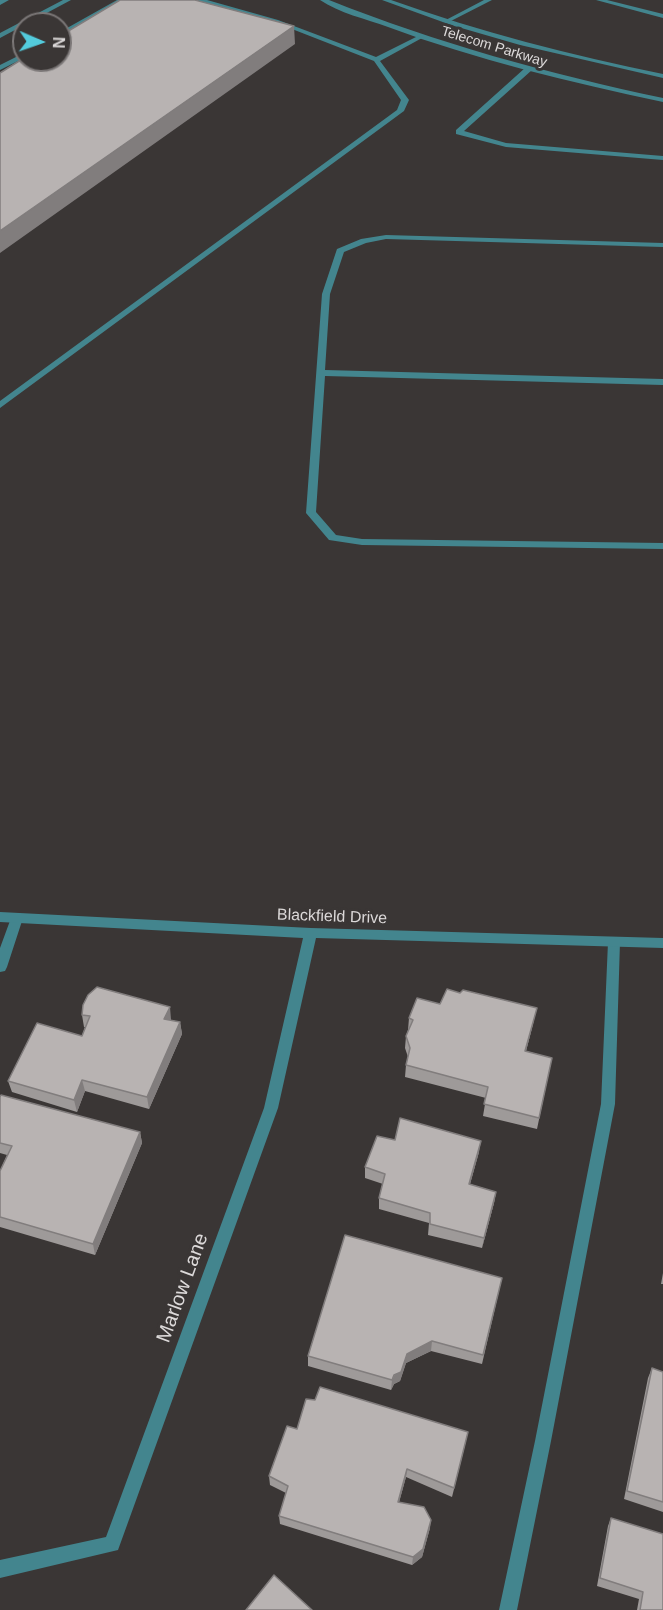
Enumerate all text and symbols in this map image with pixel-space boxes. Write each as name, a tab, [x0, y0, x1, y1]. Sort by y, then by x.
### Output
north arrow	[12, 12, 72, 72]
street label: Telecom Parkway	[439, 23, 549, 71]
text: N	[50, 37, 67, 49]
street label: Blackfield Drive	[277, 905, 387, 929]
street label: Marlow Lane	[152, 1230, 214, 1346]

